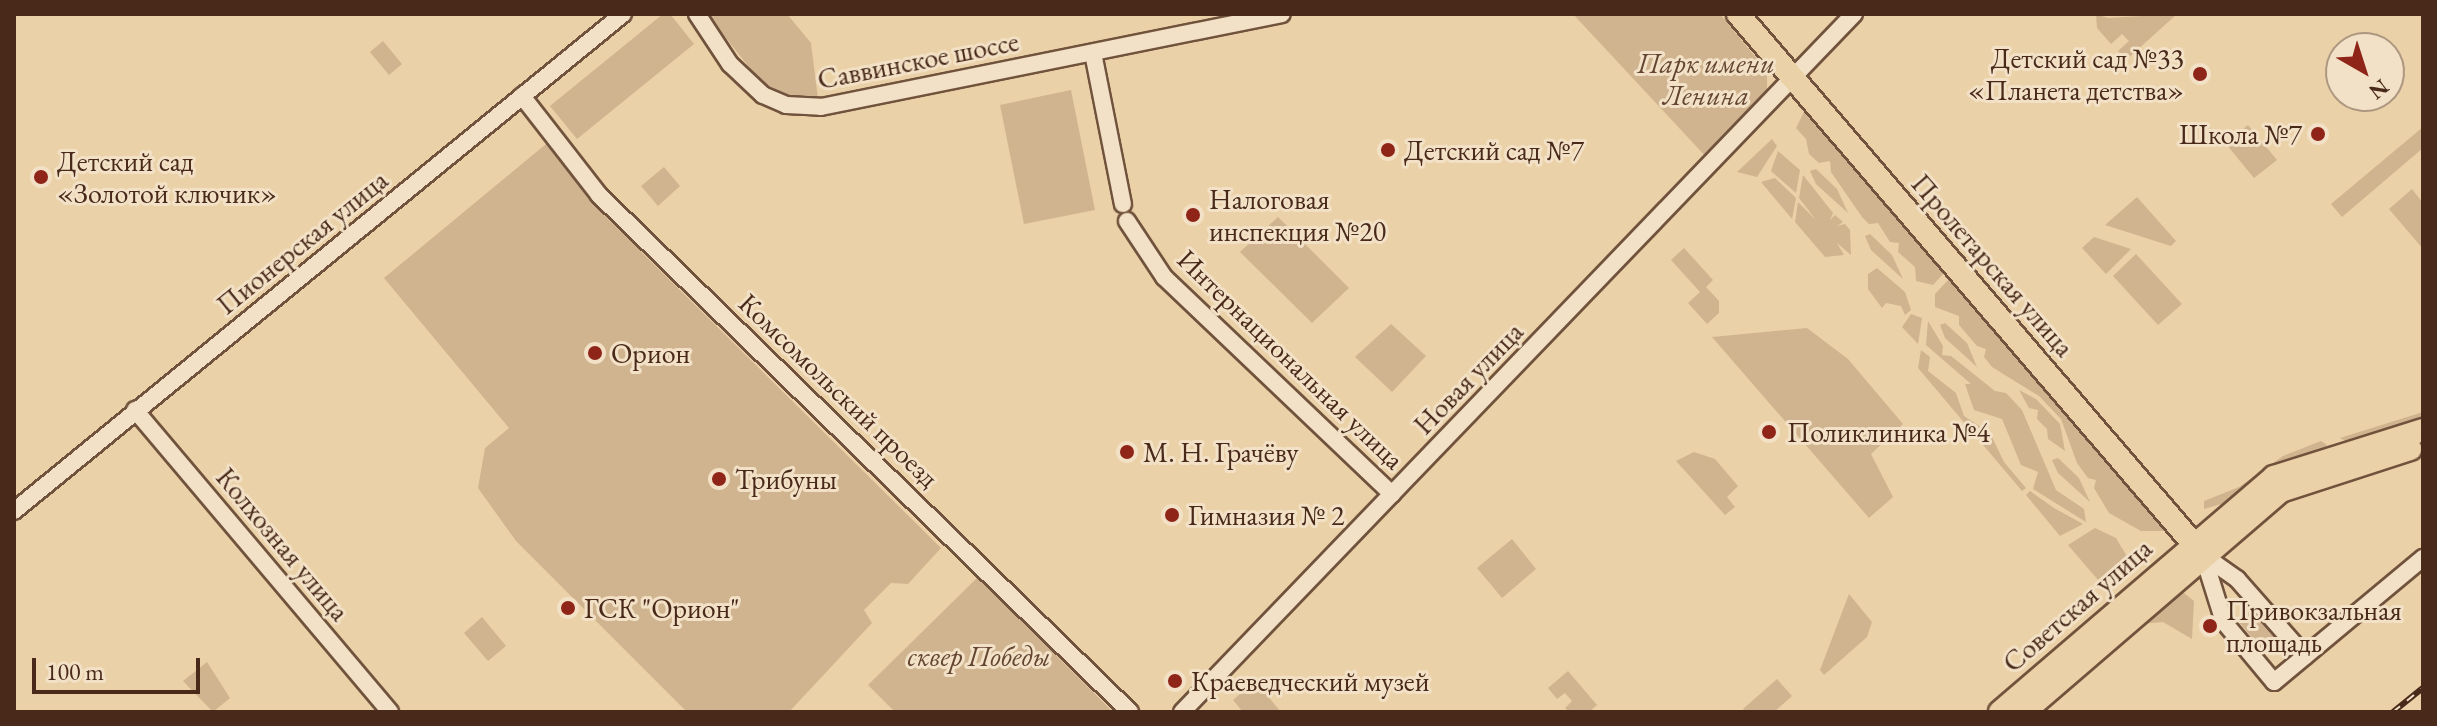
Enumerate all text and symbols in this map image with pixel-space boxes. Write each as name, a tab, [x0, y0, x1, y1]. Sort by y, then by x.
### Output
street label: Саввинское шоссе	[815, 24, 1021, 96]
north arrow	[2325, 32, 2405, 112]
place label: Детский сад №33 «Планета детства»	[1968, 41, 2184, 107]
park label: Парк имени Ленина	[1637, 46, 1775, 112]
marker: Детский сад №33 «Планета детства»	[2191, 65, 2209, 83]
text: N	[2363, 73, 2395, 106]
place label: Школа №7	[2179, 117, 2302, 151]
marker: Школа №7	[2309, 125, 2327, 143]
place label: Детский сад №7	[1404, 133, 1584, 167]
marker: Детский сад №7	[1379, 141, 1397, 159]
place label: Детский сад «Золотой ключик»	[57, 144, 277, 210]
street label: Пионерская улица	[210, 163, 394, 321]
street label: Пролетарская улица	[1905, 167, 2081, 363]
marker: Детский сад «Золотой ключик»	[32, 168, 50, 186]
place label: Налоговая инспекция №20	[1209, 182, 1386, 248]
marker: Налоговая инспекция №20	[1184, 206, 1202, 224]
street label: Интернациональная улица	[1171, 242, 1411, 476]
street label: Комсомольский проезд	[732, 286, 946, 494]
street label: Новая улица	[1406, 315, 1530, 441]
place label: Орион	[611, 336, 690, 370]
marker: Орион	[586, 344, 604, 362]
place label: Поликлиника №4	[1787, 415, 1990, 449]
marker: Поликлиника №4	[1758, 421, 1780, 443]
place label: М. Н. Грачёву	[1143, 435, 1298, 469]
marker: М. Н. Грачёву	[1118, 443, 1136, 461]
street label: Колхозная улица	[209, 461, 357, 627]
place label: Трибуны	[735, 462, 837, 496]
marker: Трибуны	[710, 470, 728, 488]
place label: Гимназия № 2	[1188, 498, 1344, 532]
marker: Гимназия № 2	[1163, 506, 1181, 524]
street label: Советская улица	[1996, 531, 2158, 679]
place label: ГСК "Орион"	[584, 591, 740, 625]
place label: Привокзальная площадь	[2226, 593, 2402, 659]
marker: ГСК "Орион"	[559, 599, 577, 617]
marker: Привокзальная площадь	[2201, 617, 2219, 635]
park label: сквер Победы	[908, 639, 1050, 673]
scale bar	[36, 642, 204, 692]
text: 100 m	[46, 656, 104, 687]
place label: Краеведческий музей	[1191, 664, 1430, 698]
marker: Краеведческий музей	[1166, 672, 1184, 690]

